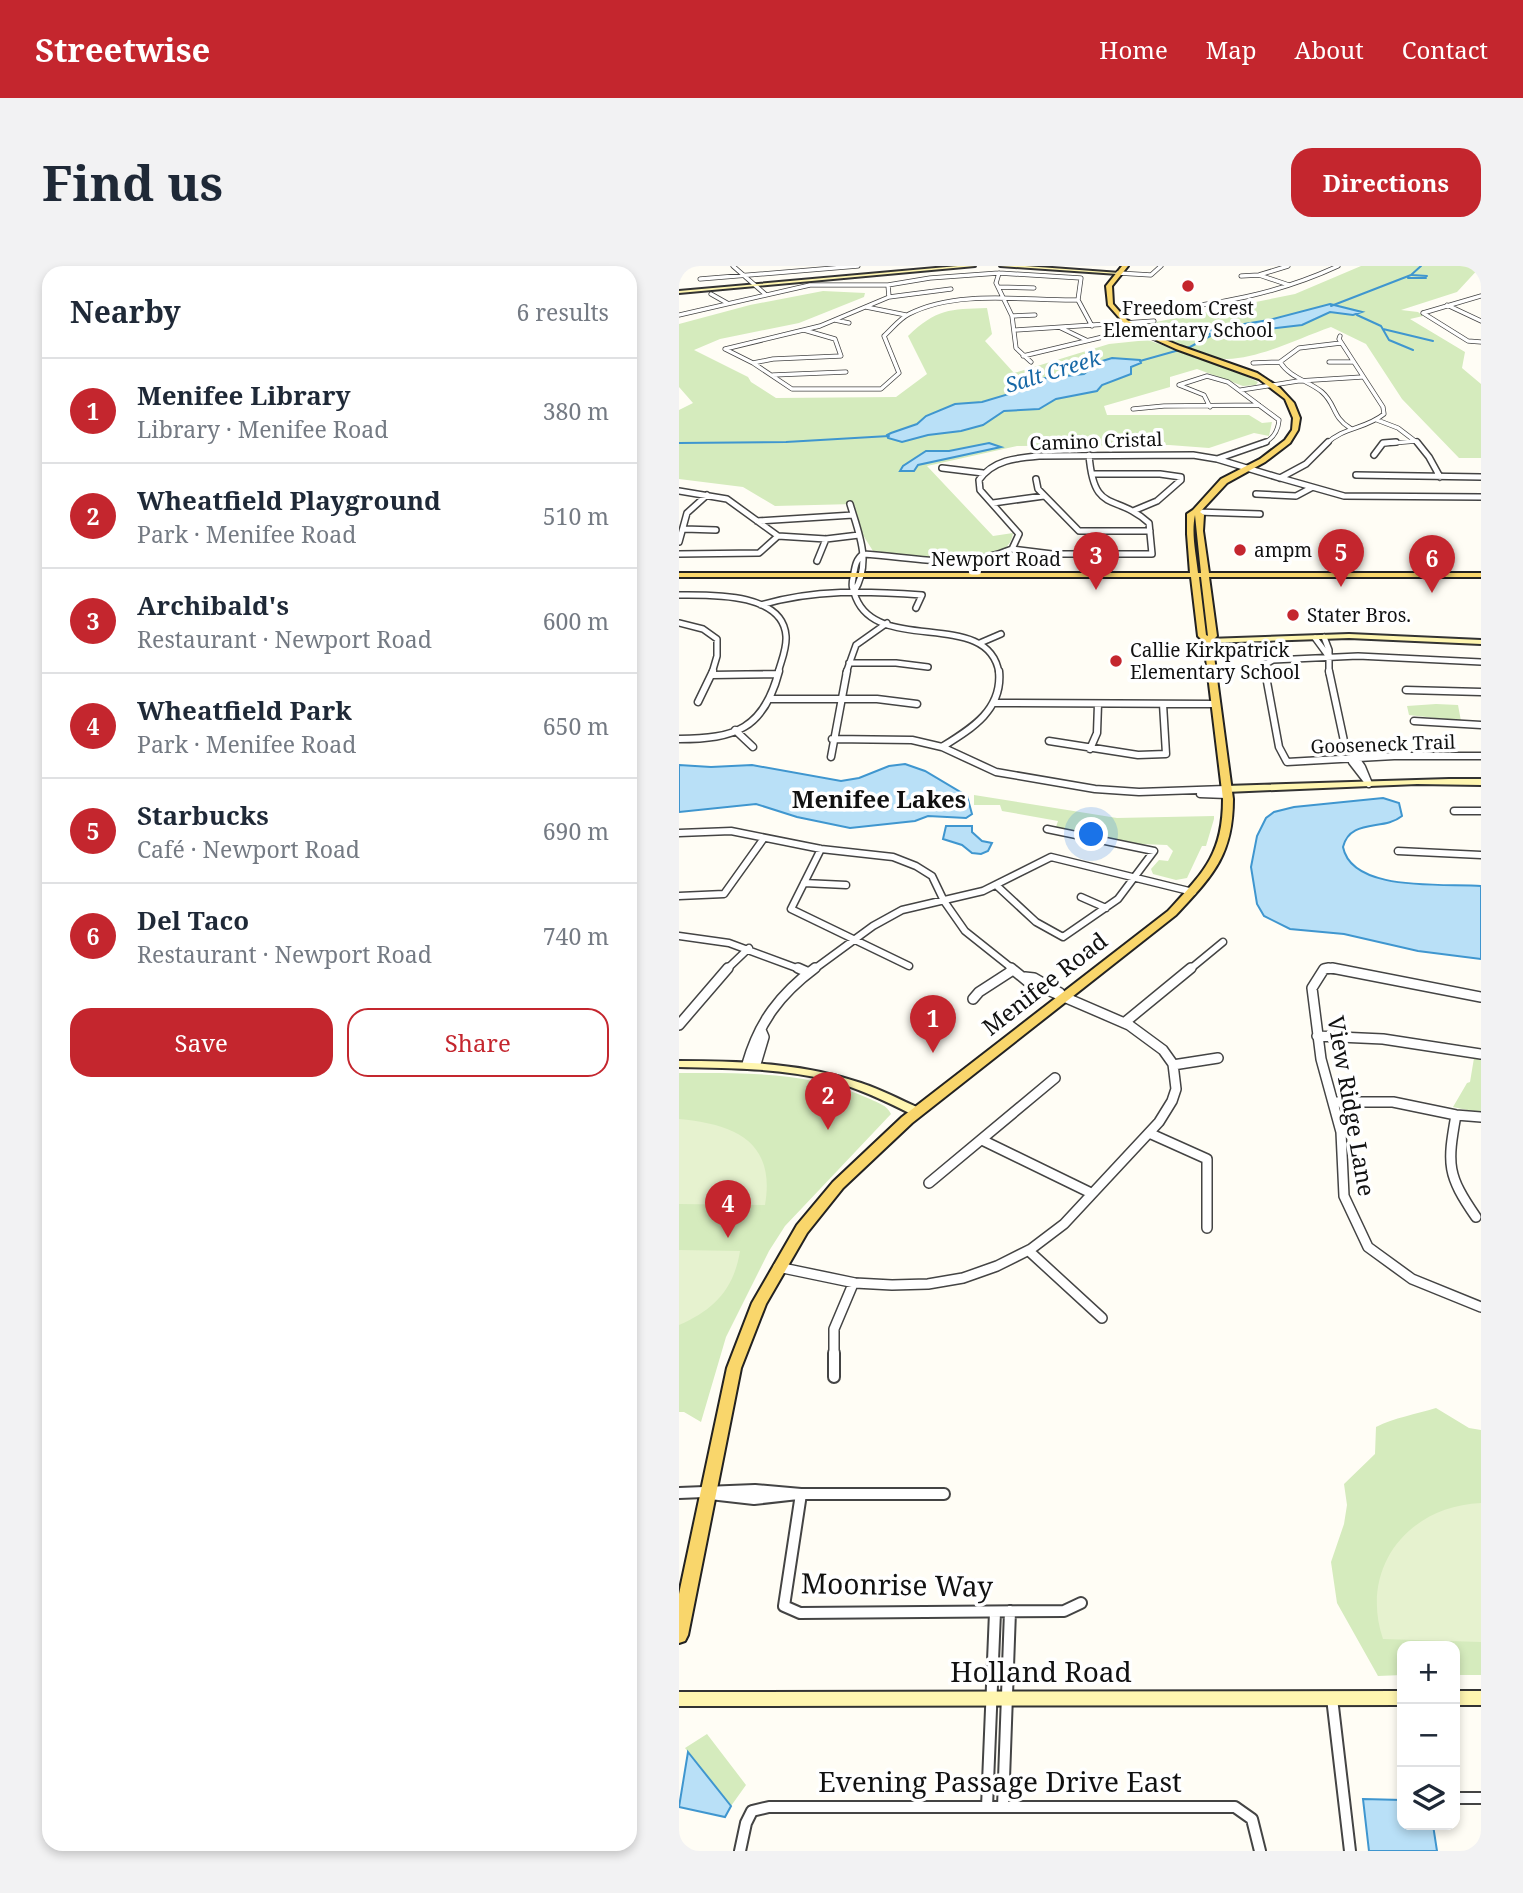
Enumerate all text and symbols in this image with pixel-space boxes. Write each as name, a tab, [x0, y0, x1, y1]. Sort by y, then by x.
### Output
text: Streetwise	[35, 27, 210, 72]
text: Home	[1099, 33, 1168, 66]
text: Map	[1206, 33, 1257, 66]
text: About	[1295, 33, 1364, 66]
text: Contact	[1402, 33, 1488, 66]
button: Directions	[1291, 148, 1481, 217]
text: Find us	[42, 149, 223, 215]
marker: Freedom Crest Elementary School	[1180, 278, 1196, 294]
text: Nearby	[70, 291, 181, 332]
place label: Freedom Crest Elementary School	[1103, 295, 1273, 343]
text: 6 results	[516, 296, 609, 328]
water label: Salt Creek	[1002, 343, 1105, 399]
text: Menifee Library	[137, 377, 351, 413]
text: 1	[87, 395, 100, 427]
text: 380 m	[543, 395, 609, 427]
text: Library · Menifee Road	[137, 413, 388, 445]
street label: Camino Cristal	[1029, 426, 1163, 456]
text: Wheatfield Playground	[137, 482, 441, 518]
text: 2	[87, 500, 100, 532]
text: 510 m	[543, 500, 609, 532]
text: Park · Menifee Road	[137, 518, 356, 550]
pin: 5	[1318, 529, 1364, 587]
pin: 3	[1073, 532, 1119, 590]
pin: 6	[1409, 535, 1455, 593]
place label: ampm	[1254, 537, 1312, 563]
marker: ampm	[1232, 542, 1248, 558]
street label: Newport Road	[931, 546, 1061, 572]
text: Archibald's	[137, 587, 289, 623]
place label: Stater Bros.	[1307, 602, 1411, 628]
text: 3	[87, 605, 100, 637]
text: 600 m	[543, 605, 609, 637]
marker: Stater Bros.	[1285, 607, 1301, 623]
text: Restaurant · Newport Road	[137, 623, 432, 655]
place label: Callie Kirkpatrick Elementary School	[1130, 637, 1300, 685]
marker: Callie Kirkpatrick Elementary School	[1108, 653, 1124, 669]
text: Wheatfield Park	[137, 692, 352, 728]
text: 4	[87, 710, 100, 742]
text: 650 m	[543, 710, 609, 742]
text: Park · Menifee Road	[137, 728, 356, 760]
street label: Gooseneck Trail	[1310, 728, 1456, 760]
district label: Menifee Lakes	[792, 782, 966, 815]
text: Starbucks	[137, 797, 269, 833]
text: 5	[87, 815, 100, 847]
text: 690 m	[543, 815, 609, 847]
your location	[1074, 817, 1108, 851]
text: Café · Newport Road	[137, 833, 360, 865]
text: Del Taco	[137, 902, 249, 938]
text: 6	[87, 920, 100, 952]
text: 740 m	[543, 920, 609, 952]
street label: Menifee Road	[975, 924, 1114, 1042]
text: Restaurant · Newport Road	[137, 938, 432, 970]
pin: 1	[910, 995, 956, 1053]
button: Save	[70, 1008, 333, 1077]
button: Share	[347, 1008, 609, 1077]
street label: View Ridge Lane	[1320, 1013, 1384, 1199]
pin: 2	[805, 1072, 851, 1130]
pin: 4	[705, 1180, 751, 1238]
street label: Moonrise Way	[801, 1563, 994, 1605]
map controls	[1397, 1641, 1460, 1830]
button: +	[1397, 1641, 1460, 1704]
street label: Holland Road	[950, 1652, 1132, 1690]
button: −	[1397, 1704, 1460, 1767]
street label: Evening Passage Drive East	[818, 1762, 1182, 1800]
button: layers	[1397, 1767, 1460, 1830]

